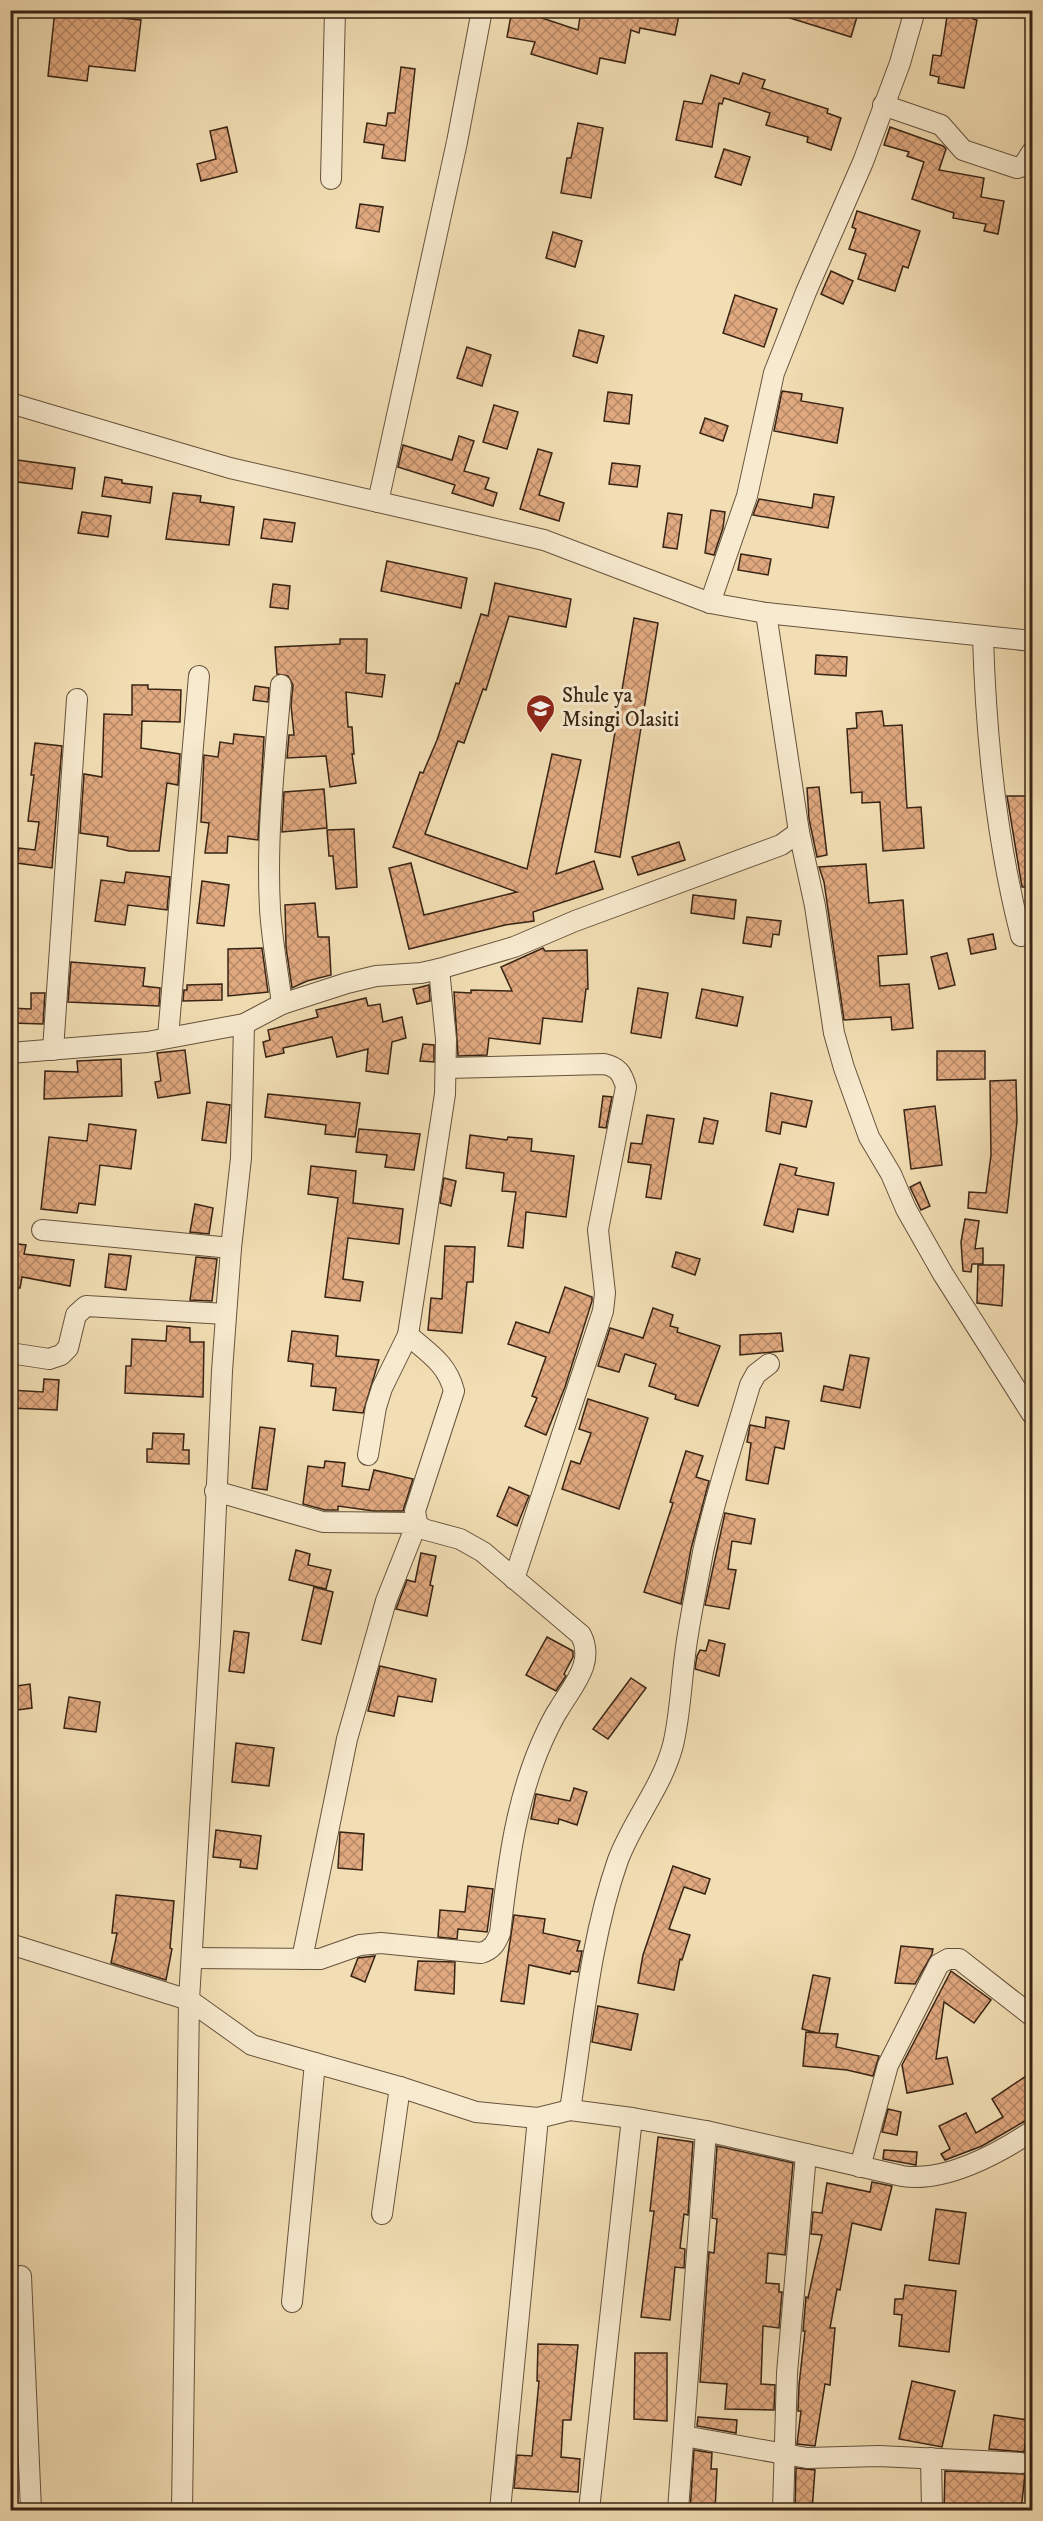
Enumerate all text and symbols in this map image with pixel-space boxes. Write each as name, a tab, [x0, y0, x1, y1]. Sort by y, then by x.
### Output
place label: Shule ya Msingi Olasiti	[562, 683, 679, 733]
school or university icon: Shule ya Msingi Olasiti	[525, 692, 557, 734]

